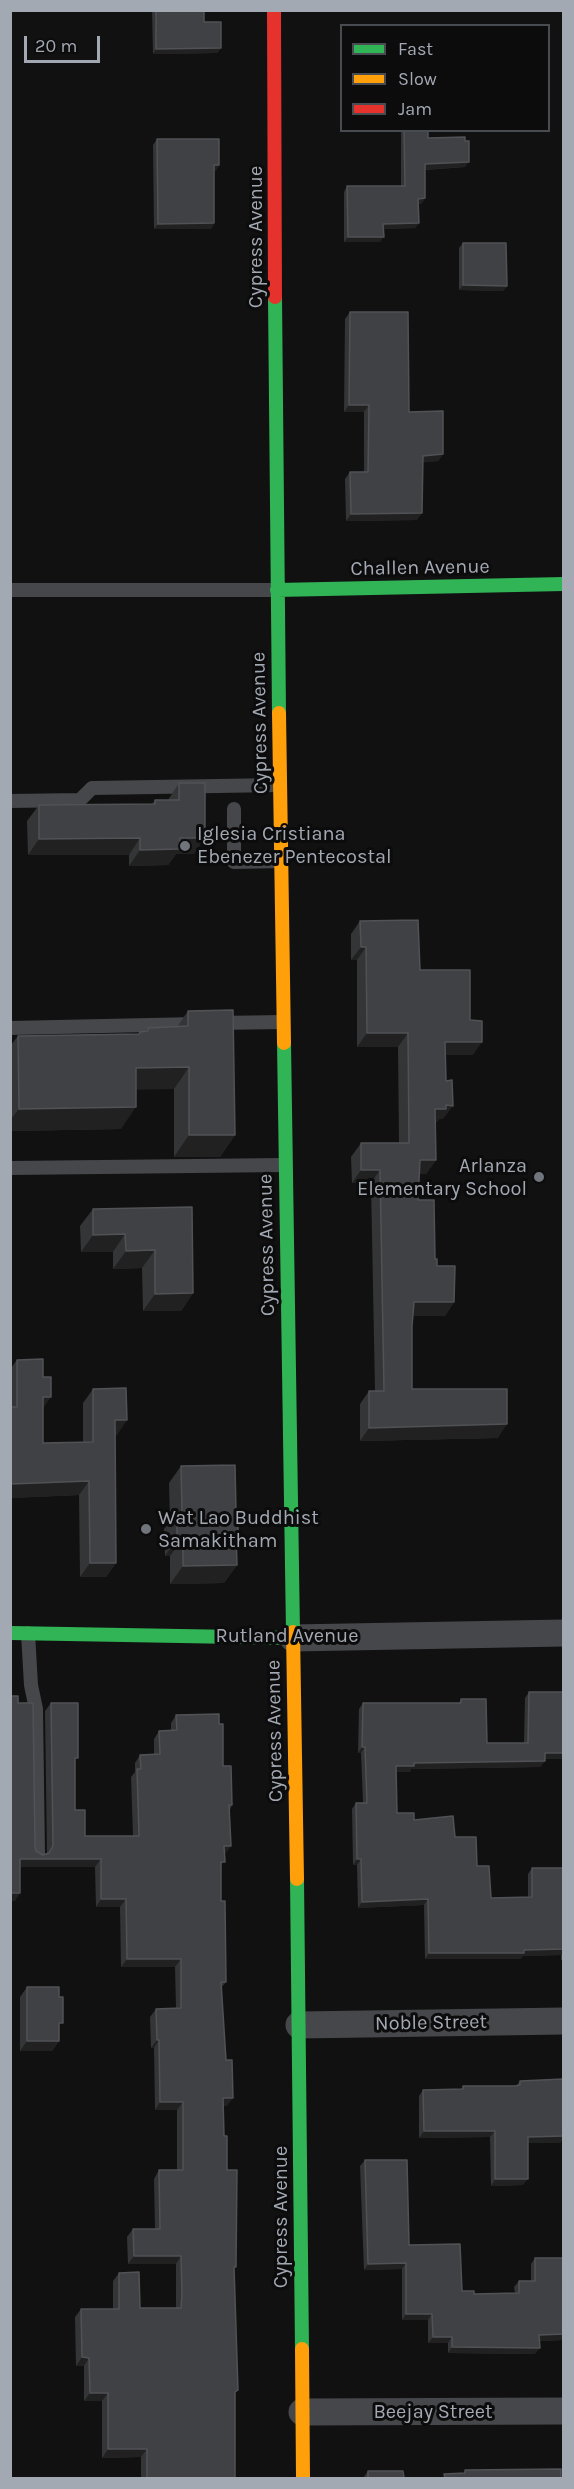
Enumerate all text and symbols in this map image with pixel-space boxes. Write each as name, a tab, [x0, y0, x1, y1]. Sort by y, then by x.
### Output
scale bar	[27, 24, 104, 62]
legend	[340, 24, 550, 132]
text: 20 m	[35, 35, 77, 57]
text: Fast	[398, 38, 433, 60]
text: Slow	[398, 68, 437, 90]
text: Jam	[398, 98, 432, 120]
street label: Cypress Avenue	[244, 166, 268, 308]
street label: Challen Avenue	[350, 555, 490, 581]
street label: Cypress Avenue	[247, 652, 273, 794]
place label: Iglesia Cristiana Ebenezer Pentecostal	[197, 822, 392, 869]
marker: Iglesia Cristiana Ebenezer Pentecostal	[178, 839, 192, 853]
place label: Arlanza Elementary School	[357, 1154, 527, 1201]
marker: Arlanza Elementary School	[532, 1170, 546, 1184]
street label: Cypress Avenue	[254, 1174, 280, 1316]
place label: Wat Lao Buddhist Samakitham	[158, 1506, 319, 1553]
marker: Wat Lao Buddhist Samakitham	[139, 1522, 153, 1536]
street label: Rutland Avenue	[216, 1624, 358, 1648]
street label: Cypress Avenue	[262, 1660, 288, 1802]
street label: Noble Street	[375, 2010, 487, 2036]
street label: Cypress Avenue	[269, 2146, 293, 2288]
street label: Beejay Street	[373, 2400, 493, 2424]

